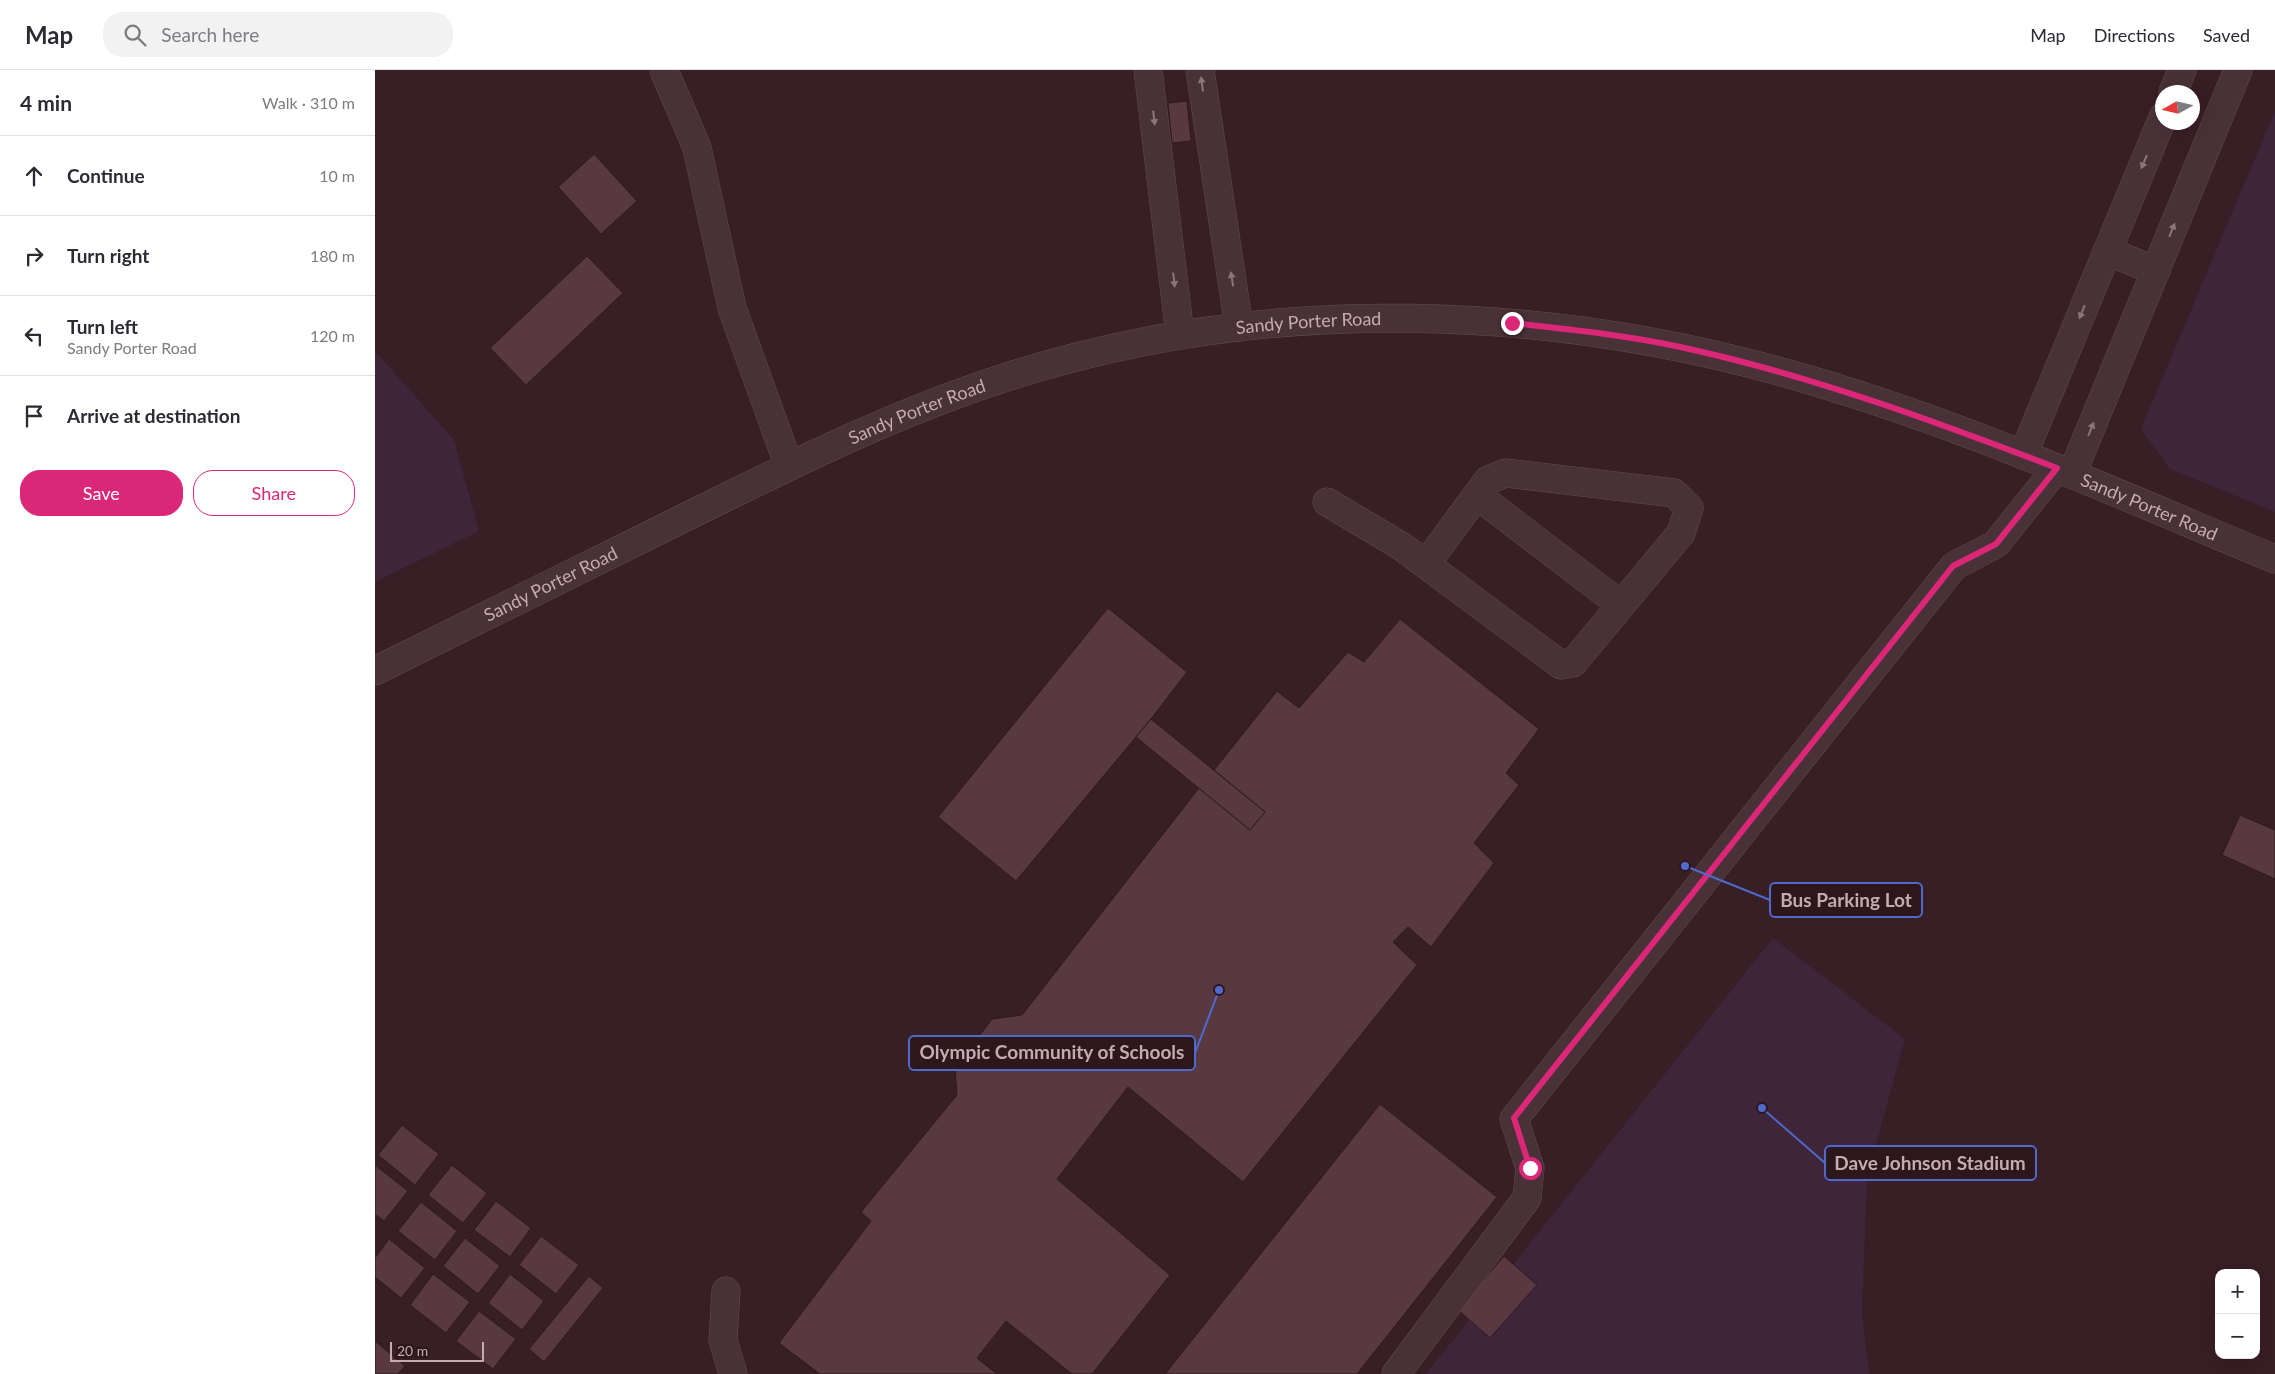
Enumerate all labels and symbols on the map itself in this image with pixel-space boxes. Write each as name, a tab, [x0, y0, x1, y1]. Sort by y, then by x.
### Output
one-way arrow	[1198, 75, 1206, 91]
north arrow	[2155, 85, 2200, 130]
one-way arrow	[1150, 111, 1158, 127]
one-way arrow	[2139, 155, 2147, 169]
one-way arrow	[2169, 223, 2177, 238]
one-way arrow	[1227, 271, 1235, 287]
one-way arrow	[1170, 272, 1178, 288]
one-way arrow	[2077, 305, 2085, 319]
street label: Sandy Porter Road	[1234, 307, 1382, 338]
route end	[1501, 312, 1524, 335]
street label: Sandy Porter Road	[845, 374, 988, 449]
one-way arrow	[2087, 421, 2095, 436]
street label: Sandy Porter Road	[2078, 468, 2221, 545]
street label: Sandy Porter Road	[480, 541, 621, 626]
callout: Bus Parking Lot	[1770, 883, 1922, 917]
text: Bus Parking Lot	[1780, 888, 1912, 911]
callout: Olympic Community of Schools	[909, 1036, 1195, 1070]
text: Olympic Community of Schools	[920, 1040, 1184, 1063]
callout: Dave Johnson Stadium	[1825, 1146, 2036, 1180]
text: Dave Johnson Stadium	[1834, 1151, 2026, 1174]
route start	[1519, 1157, 1542, 1180]
scale bar	[390, 1339, 484, 1362]

